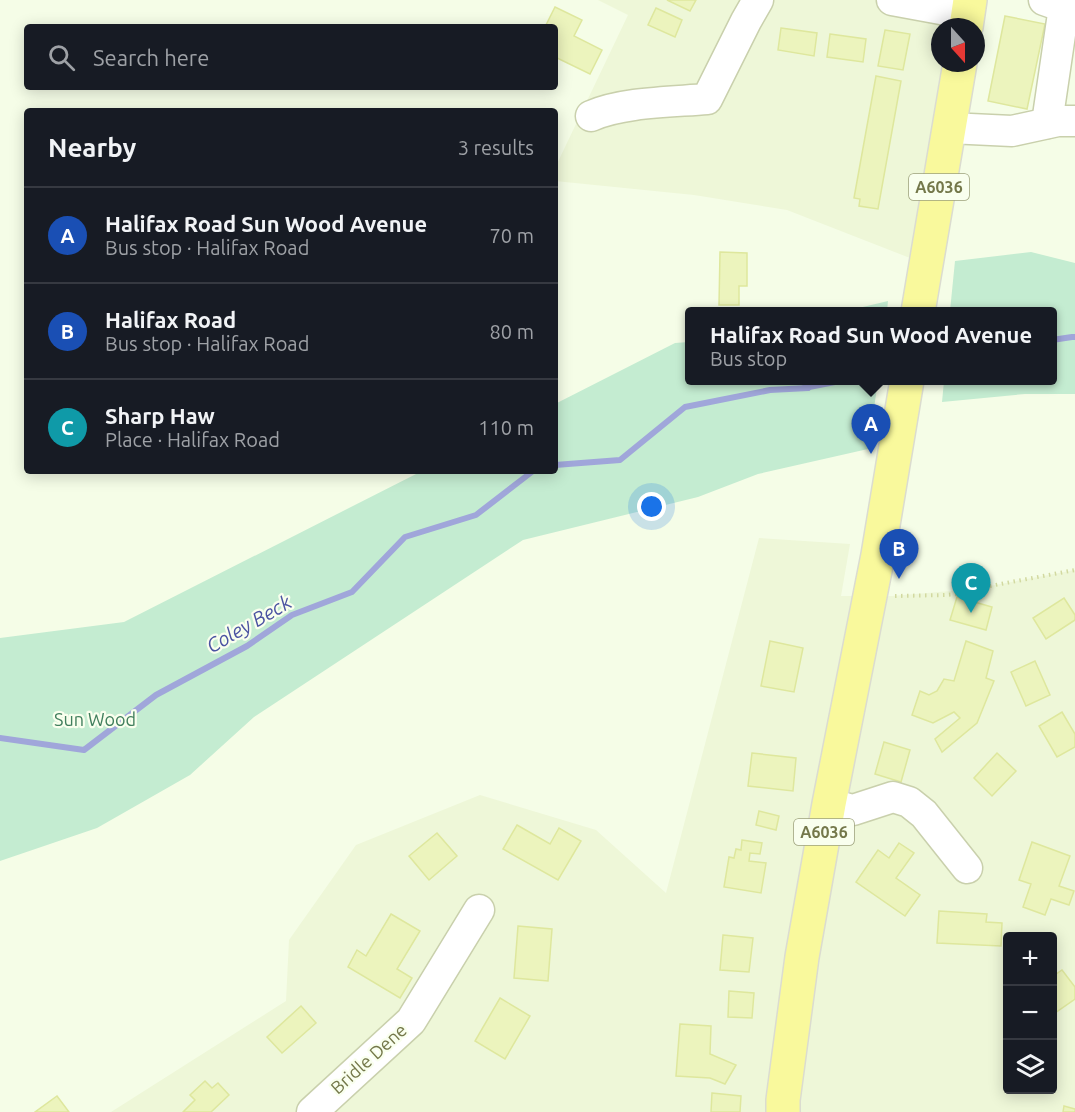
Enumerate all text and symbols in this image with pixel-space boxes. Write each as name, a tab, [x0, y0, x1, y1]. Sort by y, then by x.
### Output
north arrow	[931, 18, 985, 72]
search box	[24, 24, 558, 90]
icon: search	[45, 41, 78, 74]
text: Search here	[93, 45, 209, 70]
text: Nearby	[48, 133, 136, 162]
text: 3 results	[458, 136, 534, 159]
road number: A6036	[909, 174, 969, 200]
text: Halifax Road Sun Wood Avenue	[105, 211, 427, 236]
text: A	[60, 224, 75, 247]
text: 70 m	[490, 224, 534, 247]
text: Bus stop · Halifax Road	[105, 236, 309, 259]
text: Halifax Road	[105, 307, 236, 332]
popup	[685, 307, 1057, 385]
text: B	[61, 320, 74, 343]
text: 80 m	[490, 320, 534, 343]
text: Halifax Road Sun Wood Avenue	[710, 322, 1032, 347]
text: Bus stop · Halifax Road	[105, 332, 309, 355]
text: Bus stop	[710, 347, 787, 370]
text: Sharp Haw	[105, 403, 215, 428]
pin: A	[852, 404, 890, 454]
text: C	[61, 416, 74, 439]
text: 110 m	[478, 416, 534, 439]
text: Place · Halifax Road	[105, 428, 280, 451]
your location	[637, 492, 666, 521]
pin: B	[880, 530, 918, 579]
pin: C	[952, 564, 990, 613]
water label: Coley Beck	[202, 590, 296, 657]
park label: Sun Wood	[54, 709, 136, 729]
road number: A6036	[794, 819, 854, 845]
map controls	[1003, 932, 1057, 1094]
button: +	[1003, 932, 1057, 986]
button: −	[1003, 986, 1057, 1040]
street label: Bridle Dene	[326, 1019, 410, 1097]
button: layers	[1003, 1040, 1057, 1094]

